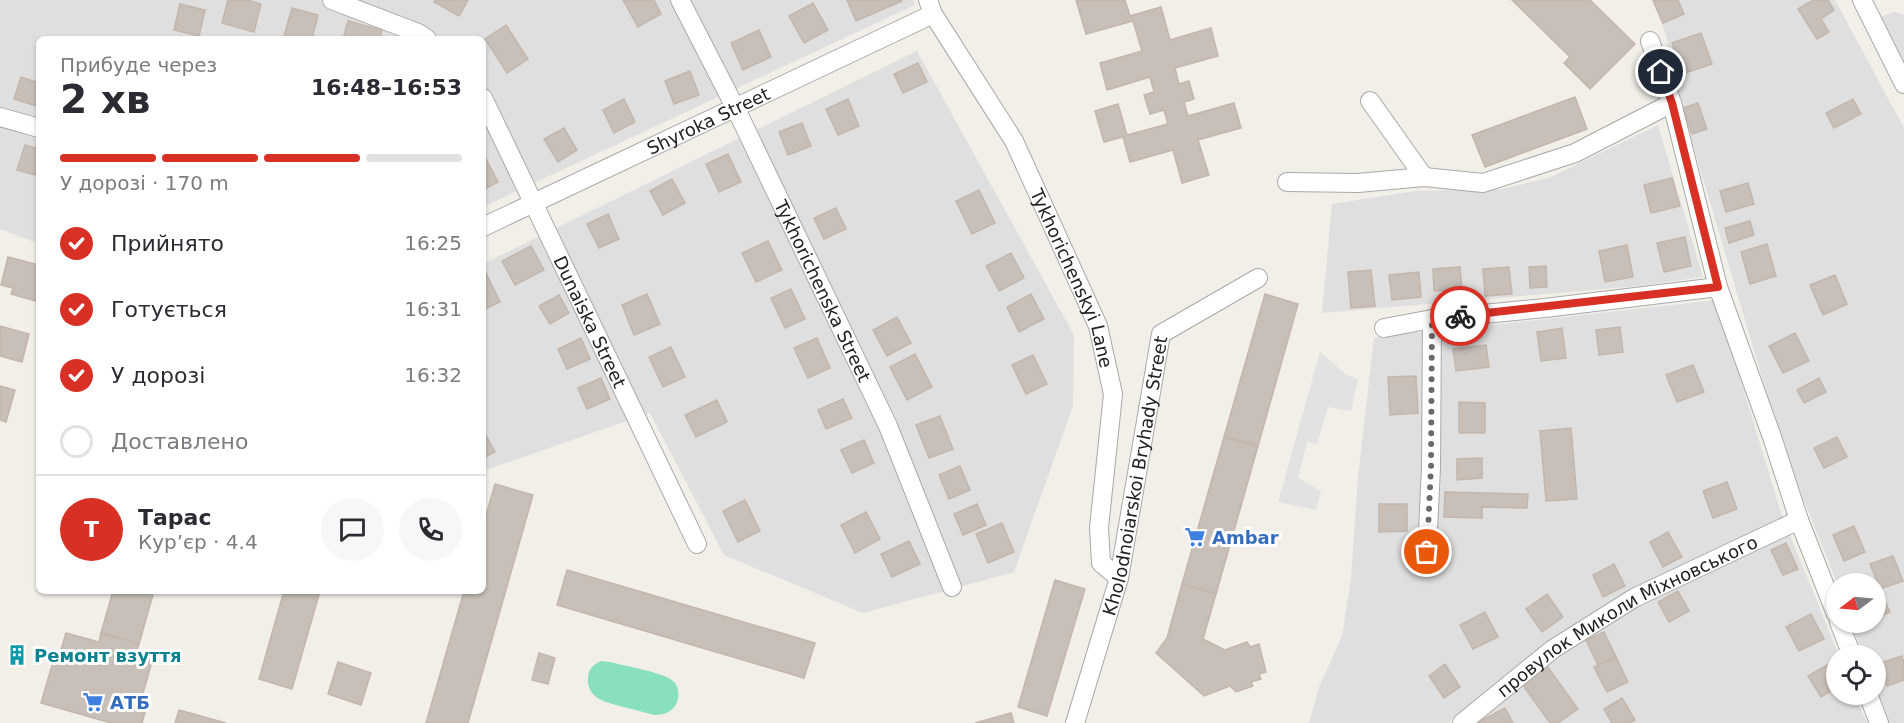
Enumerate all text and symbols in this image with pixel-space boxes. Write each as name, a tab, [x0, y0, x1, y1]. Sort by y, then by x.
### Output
pin	[1635, 46, 1686, 97]
text: Прибуде через	[60, 53, 217, 77]
icon: home	[1644, 55, 1677, 88]
text: 16:48–16:53	[311, 75, 462, 100]
text: 2 хв	[60, 77, 151, 122]
street label: Shyroka Street	[643, 82, 773, 158]
text: У дорозі · 170 m	[60, 171, 229, 195]
street label: Tykhorichenskyi Lane	[1026, 184, 1117, 370]
street label: Tykhorichenska Street	[770, 195, 876, 385]
icon: check	[60, 227, 93, 260]
text: Прийнято	[111, 231, 224, 256]
text: 16:25	[404, 231, 462, 255]
street label: Dunaiska Street	[550, 252, 631, 391]
courier	[1430, 286, 1490, 346]
icon: check	[60, 293, 93, 326]
text: Готується	[111, 297, 227, 322]
text: 16:31	[404, 297, 462, 321]
icon: bike	[1444, 300, 1477, 333]
street label: Kholodnoiarskoi Bryhady Street	[1098, 334, 1171, 618]
icon: check	[60, 359, 93, 392]
text: У дорозі	[111, 363, 205, 388]
text: 16:32	[404, 363, 462, 387]
text: Доставлено	[111, 429, 248, 454]
button: chat	[321, 498, 384, 561]
button: phone	[399, 498, 462, 561]
text: Тарас	[138, 505, 212, 530]
text: Т	[84, 517, 99, 542]
supermarket icon: Ambar	[1183, 525, 1207, 549]
pin	[1401, 526, 1452, 577]
place label: Ambar	[1212, 527, 1279, 548]
text: Кур’єр · 4.4	[138, 530, 258, 554]
street label: провулок Миколи Міхновського	[1493, 531, 1761, 701]
icon: bag	[1410, 535, 1443, 568]
north arrow	[1826, 573, 1886, 633]
map controls	[1826, 573, 1886, 705]
building icon: Ремонт взуття	[5, 643, 29, 667]
place label: Ремонт взуття	[34, 645, 182, 666]
button: locate	[1826, 645, 1886, 705]
supermarket icon: АТБ	[81, 690, 105, 714]
place label: АТБ	[110, 692, 150, 713]

